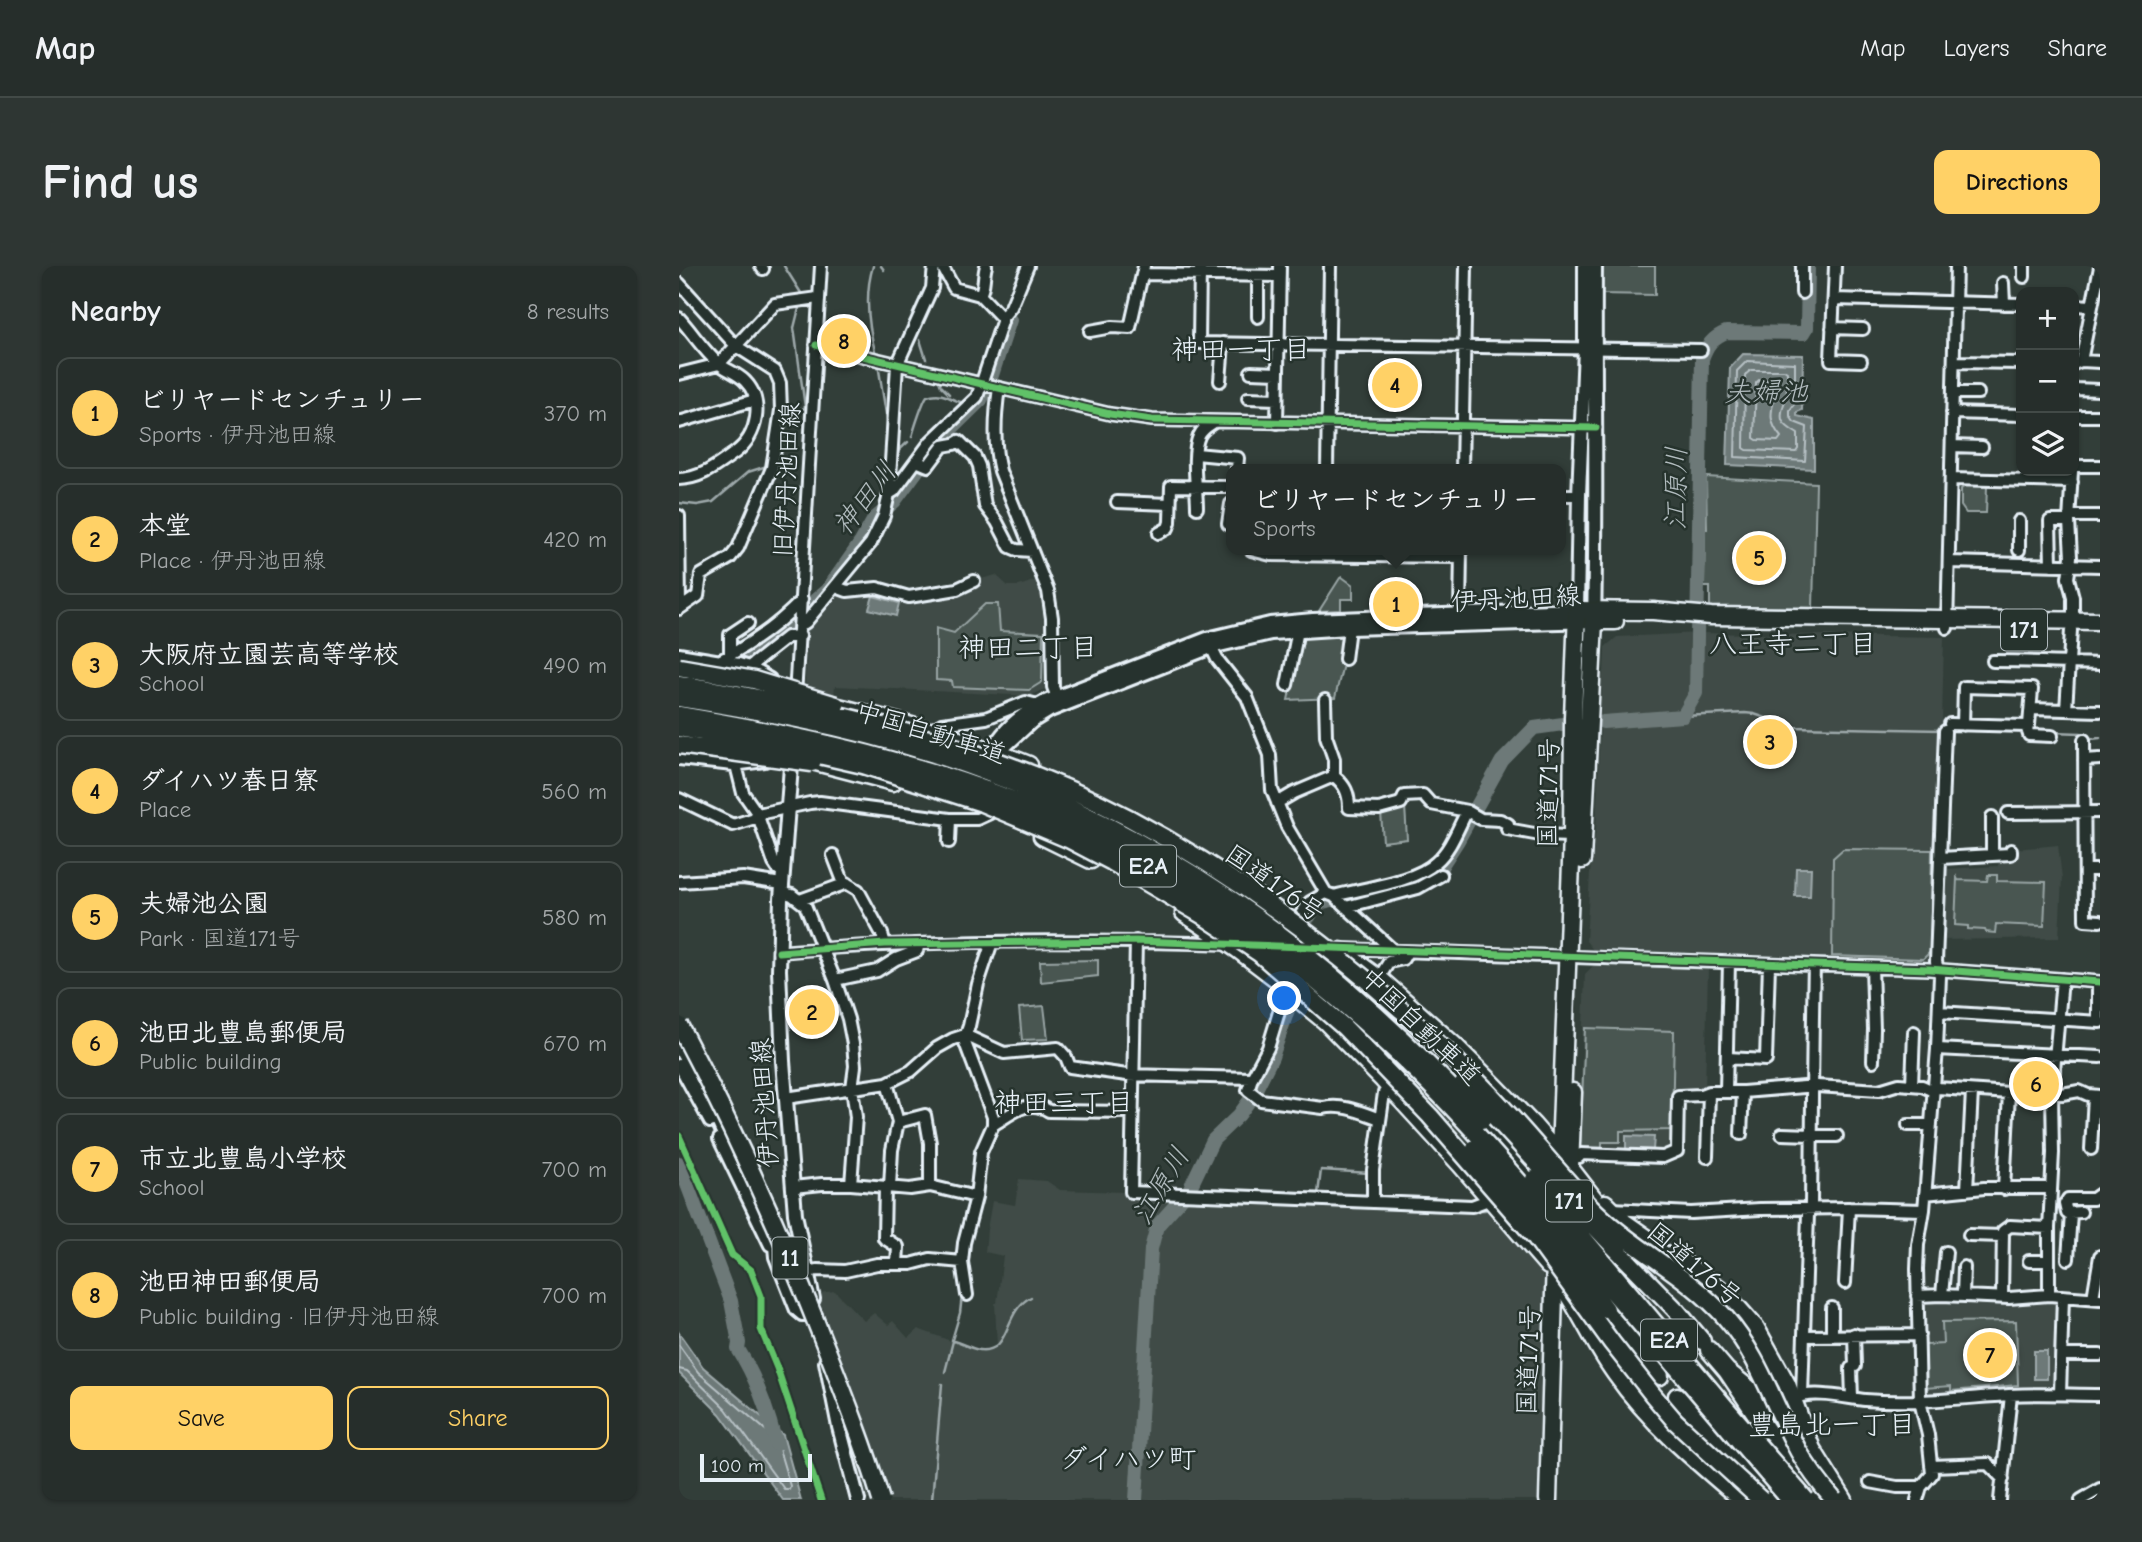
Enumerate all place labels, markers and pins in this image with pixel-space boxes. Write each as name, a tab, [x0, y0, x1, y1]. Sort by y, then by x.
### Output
pin: 8	[821, 315, 867, 367]
pin: 4	[1372, 359, 1418, 411]
pin: 5	[1736, 532, 1782, 584]
pin: 1	[1373, 578, 1419, 630]
pin: 3	[1747, 716, 1793, 768]
pin: 2	[789, 986, 835, 1038]
pin: 6	[2013, 1058, 2059, 1110]
pin: 7	[1967, 1329, 2013, 1381]

